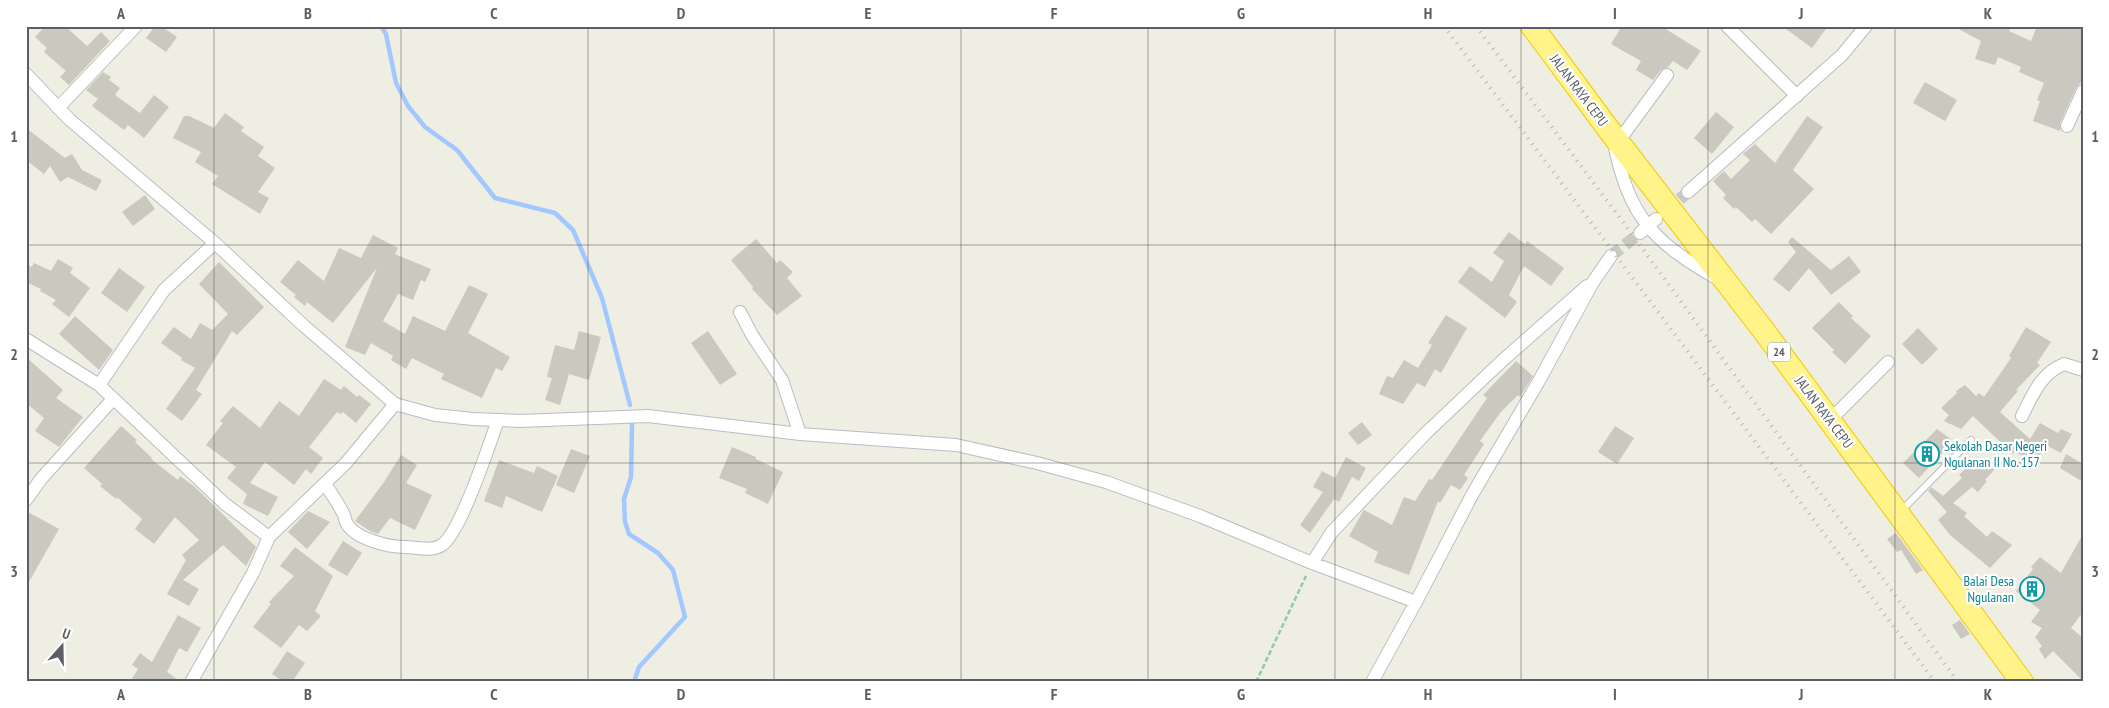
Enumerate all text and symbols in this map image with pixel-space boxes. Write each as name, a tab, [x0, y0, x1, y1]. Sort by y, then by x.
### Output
text: A	[116, 3, 126, 23]
text: B	[304, 3, 312, 23]
text: C	[490, 3, 498, 23]
text: D	[677, 3, 686, 23]
text: E	[865, 3, 872, 23]
text: F	[1051, 3, 1058, 23]
text: G	[1237, 3, 1245, 23]
text: H	[1424, 3, 1432, 23]
text: I	[1613, 3, 1617, 23]
text: J	[1798, 3, 1803, 23]
text: K	[1984, 3, 1993, 23]
street label: JALAN RAYA CEPU	[1545, 49, 1612, 130]
text: 1	[10, 126, 18, 146]
text: 1	[2091, 126, 2099, 146]
road number: 24	[1768, 342, 1790, 362]
text: 2	[10, 344, 18, 364]
text: 2	[2091, 344, 2099, 364]
street label: JALAN RAYA CEPU	[1790, 371, 1857, 452]
place label: Sekolah Dasar Negeri Ngulanan II No. 157	[1944, 437, 2047, 471]
building icon: Sekolah Dasar Negeri Ngulanan II No. 157	[1914, 441, 1940, 467]
text: 3	[10, 561, 18, 581]
text: 3	[2091, 561, 2099, 581]
place label: Balai Desa Ngulanan	[1963, 572, 2014, 606]
building icon: Balai Desa Ngulanan	[2019, 576, 2045, 602]
north arrow	[38, 620, 88, 670]
text: U	[60, 624, 73, 643]
text: A	[116, 684, 126, 704]
text: B	[304, 684, 312, 704]
text: C	[490, 684, 498, 704]
text: D	[677, 684, 686, 704]
text: E	[865, 684, 872, 704]
text: F	[1051, 684, 1058, 704]
text: G	[1237, 684, 1245, 704]
text: H	[1424, 684, 1432, 704]
text: I	[1613, 684, 1617, 704]
text: J	[1798, 684, 1803, 704]
text: K	[1984, 684, 1993, 704]

